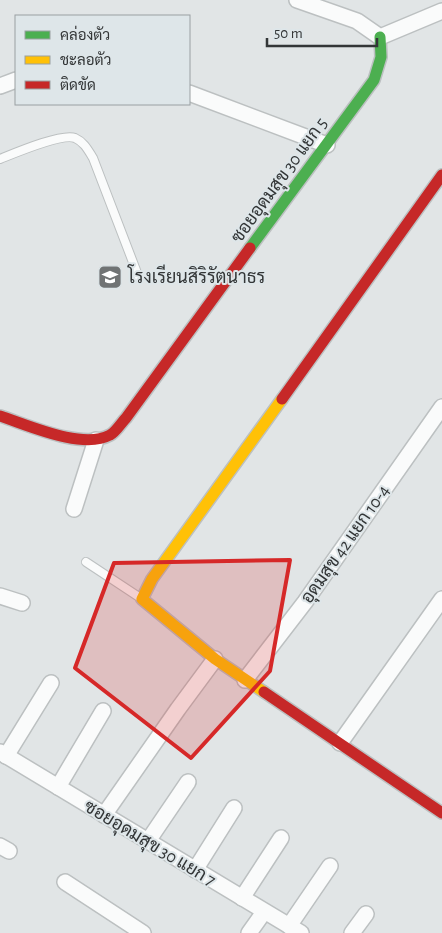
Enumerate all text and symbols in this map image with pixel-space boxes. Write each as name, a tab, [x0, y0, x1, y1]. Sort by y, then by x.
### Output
legend	[15, 15, 190, 105]
scale bar	[267, 15, 377, 47]
text: คล่องตัว	[60, 25, 110, 43]
text: 50 m	[274, 26, 303, 41]
text: ชะลอตัว	[60, 51, 111, 68]
text: ติดขัด	[60, 76, 96, 93]
street label: ซอยอุดมสุข 30 แยก 5	[229, 115, 333, 248]
school or university icon: โรงเรียนสิริรัตนาธร	[97, 264, 123, 290]
place label: โรงเรียนสิริรัตนาธร	[127, 264, 266, 287]
street label: อุดมสุข 42 แยก 10-4	[298, 482, 395, 608]
street label: ซอยอุดมสุข 30 แยก 7	[80, 798, 218, 892]

